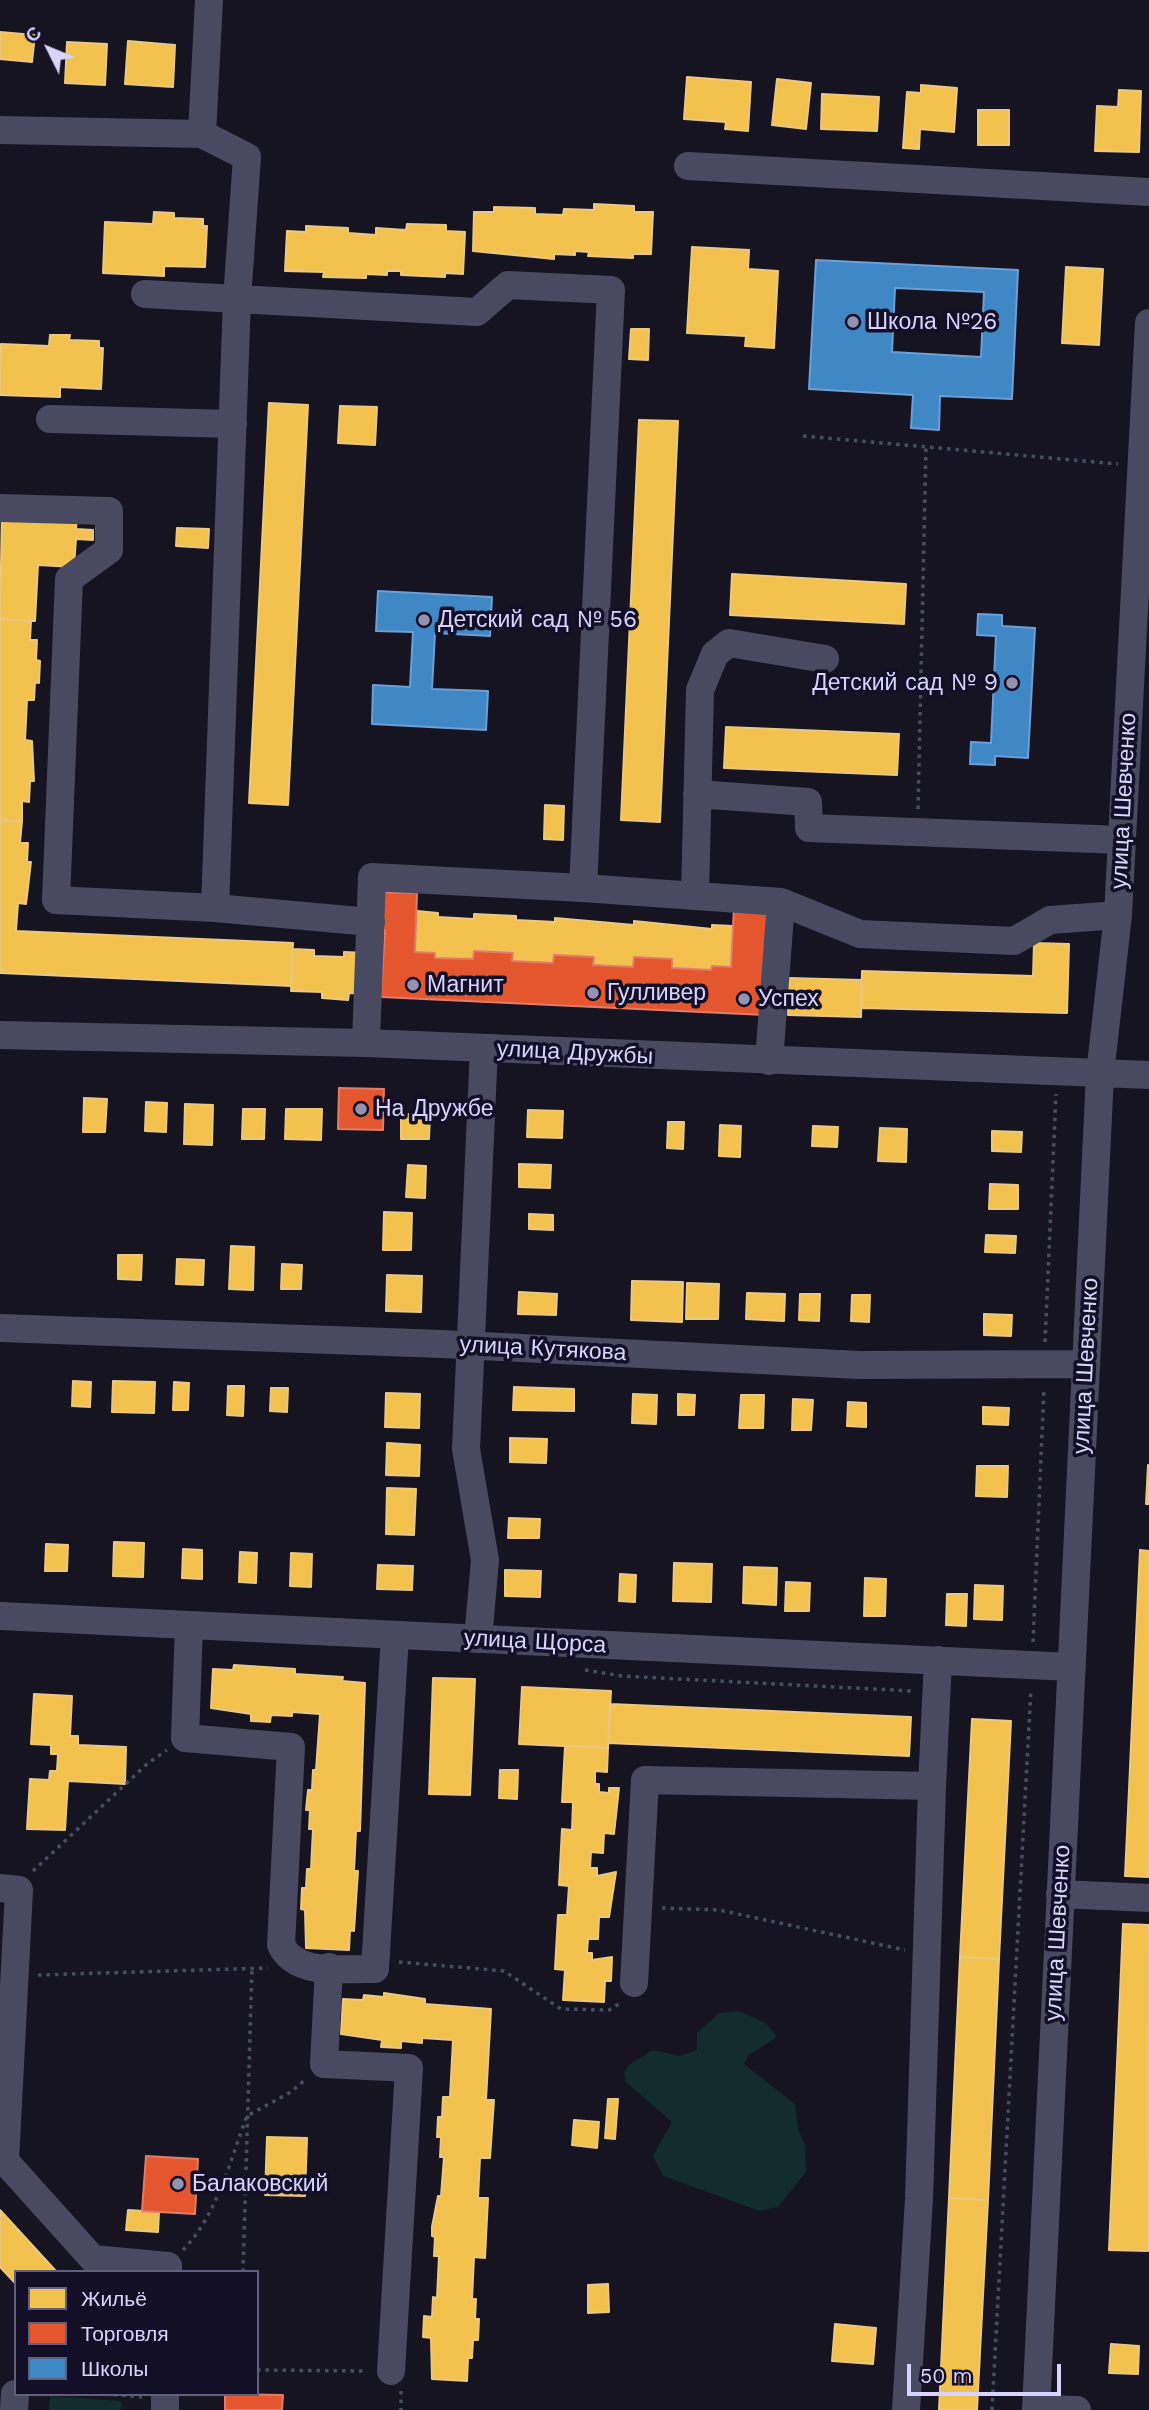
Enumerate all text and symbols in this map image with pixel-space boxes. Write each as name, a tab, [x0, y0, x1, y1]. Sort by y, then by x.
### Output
north arrow	[14, 14, 84, 84]
text: С	[20, 21, 46, 47]
place label: Школа №26	[867, 308, 997, 336]
marker: Школа №26	[845, 314, 861, 330]
place label: Детский сад № 56	[438, 606, 637, 634]
marker: Детский сад № 56	[416, 612, 432, 628]
place label: Детский сад № 9	[812, 669, 998, 697]
marker: Детский сад № 9	[1004, 675, 1020, 691]
street label: улица Шевченко	[1106, 712, 1142, 890]
place label: Магнит	[427, 971, 504, 999]
marker: Магнит	[405, 977, 421, 993]
place label: Гулливер	[607, 979, 706, 1007]
marker: Гулливер	[585, 985, 601, 1001]
place label: Успех	[758, 985, 819, 1013]
marker: Успех	[736, 991, 752, 1007]
street label: улица Дружбы	[496, 1035, 654, 1071]
place label: На Дружбе	[375, 1095, 493, 1123]
marker: На Дружбе	[353, 1101, 369, 1117]
street label: улица Шевченко	[1068, 1277, 1104, 1455]
street label: улица Кутякова	[459, 1331, 627, 1367]
street label: улица Щорса	[463, 1624, 607, 1660]
street label: улица Шевченко	[1040, 1844, 1076, 2022]
place label: Балаковский	[192, 2170, 328, 2198]
marker: Балаковский	[170, 2176, 186, 2192]
legend	[14, 2270, 259, 2396]
text: Жильё	[81, 2286, 147, 2311]
text: Торговля	[81, 2321, 169, 2346]
scale bar	[911, 2350, 1065, 2394]
text: Школы	[81, 2356, 148, 2381]
text: 50 m	[920, 2363, 972, 2388]

